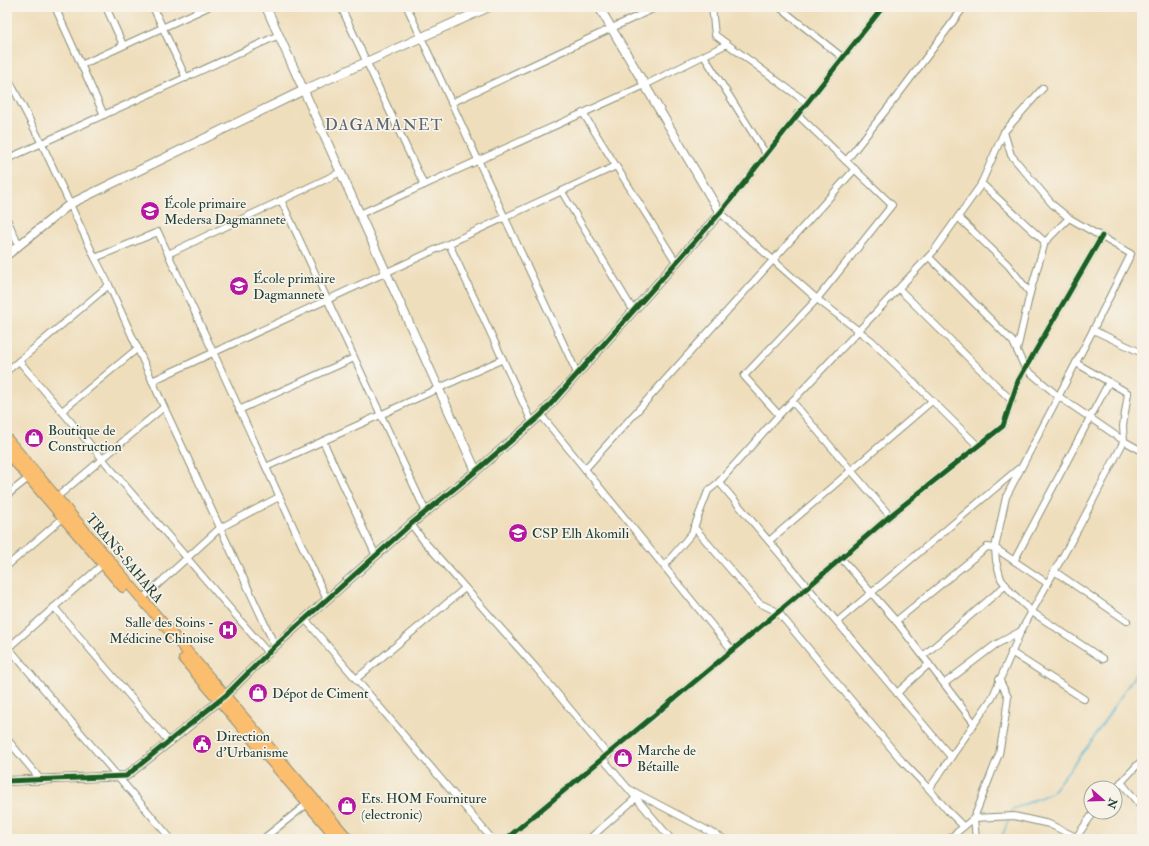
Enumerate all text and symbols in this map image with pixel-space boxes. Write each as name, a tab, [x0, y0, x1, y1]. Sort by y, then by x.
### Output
district label: DAGAMANET	[325, 115, 443, 135]
place label: École primaire Medersa Dagmannete	[164, 195, 286, 228]
school or university icon: École primaire Medersa Dagmannete	[139, 200, 161, 222]
place label: École primaire Dagmannete	[253, 270, 335, 303]
school or university icon: École primaire Dagmannete	[228, 275, 250, 297]
place label: Boutique de Construction	[48, 422, 122, 455]
shop icon: Boutique de Construction	[23, 427, 45, 449]
street label: TRANS-SAHARA	[82, 510, 167, 607]
school or university icon: CSP Elh Akomili	[507, 522, 529, 544]
place label: CSP Elh Akomili	[532, 525, 629, 542]
place label: Salle des Soins - Médicine Chinoise	[109, 614, 214, 647]
hospital icon: Salle des Soins - Médicine Chinoise	[217, 619, 239, 641]
shop icon: Dépot de Ciment	[247, 682, 269, 704]
place label: Dépot de Ciment	[272, 685, 369, 703]
place label: Direction d'Urbanisme	[216, 728, 288, 761]
public building icon: Direction d'Urbanisme	[191, 733, 213, 755]
place label: Marche de Bétaille	[637, 742, 696, 775]
shop icon: Marche de Bétaille	[612, 747, 634, 769]
north arrow	[1083, 780, 1123, 820]
place label: Ets. HOM Fourniture (electronic)	[361, 790, 487, 823]
shop icon: Ets. HOM Fourniture (electronic)	[336, 795, 358, 817]
text: N	[1104, 795, 1120, 811]

